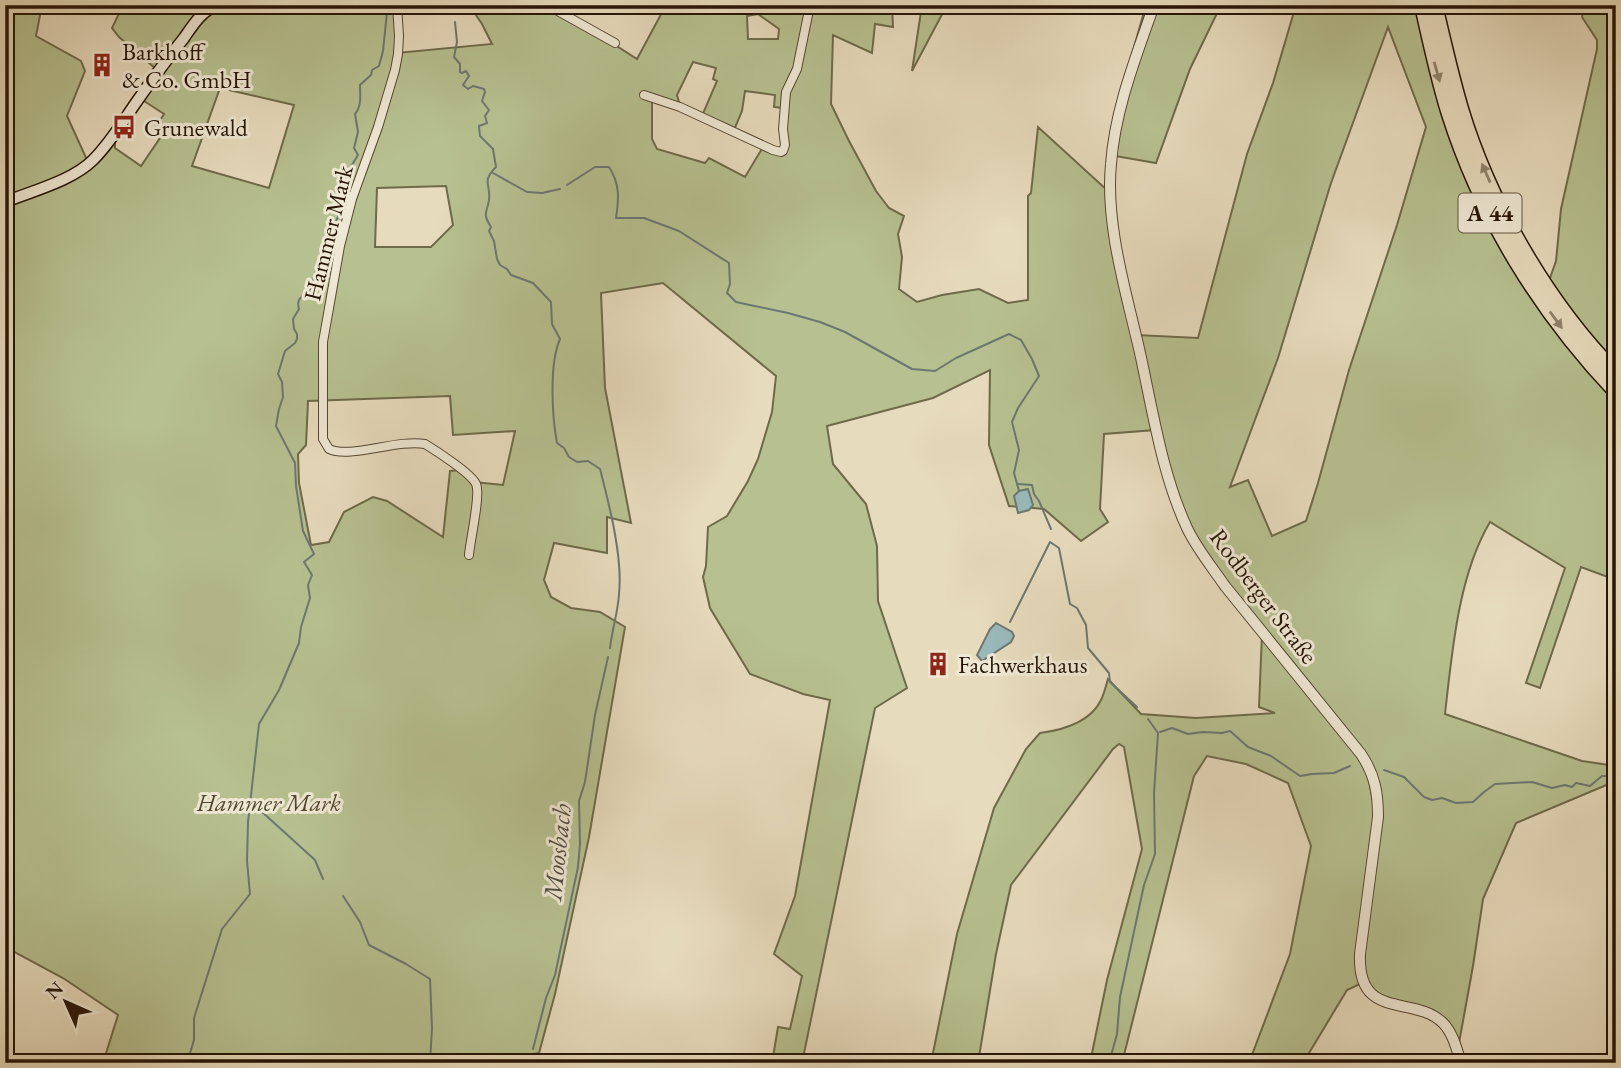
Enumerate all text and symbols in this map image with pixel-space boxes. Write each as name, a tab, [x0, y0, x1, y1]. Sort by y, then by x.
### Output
place label: Barkhoff & Co. GmbH	[122, 36, 252, 95]
building icon: Barkhoff & Co. GmbH	[88, 51, 116, 79]
one-way arrow	[1432, 61, 1443, 83]
place label: Grunewald	[144, 112, 249, 143]
bus stop icon: Grunewald	[110, 113, 138, 141]
street label: Hammer Mark	[296, 161, 360, 304]
one-way arrow	[1480, 163, 1491, 184]
road number: A 44	[1458, 194, 1522, 232]
one-way arrow	[1548, 311, 1562, 329]
street label: Rodberger Straße	[1203, 522, 1325, 670]
place label: Fachwerkhaus	[958, 649, 1087, 680]
building icon: Fachwerkhaus	[924, 650, 952, 678]
park label: Hammer Mark	[196, 787, 341, 818]
water label: Moosbach	[535, 802, 579, 904]
north arrow	[32, 967, 102, 1036]
text: N	[40, 976, 69, 1005]

